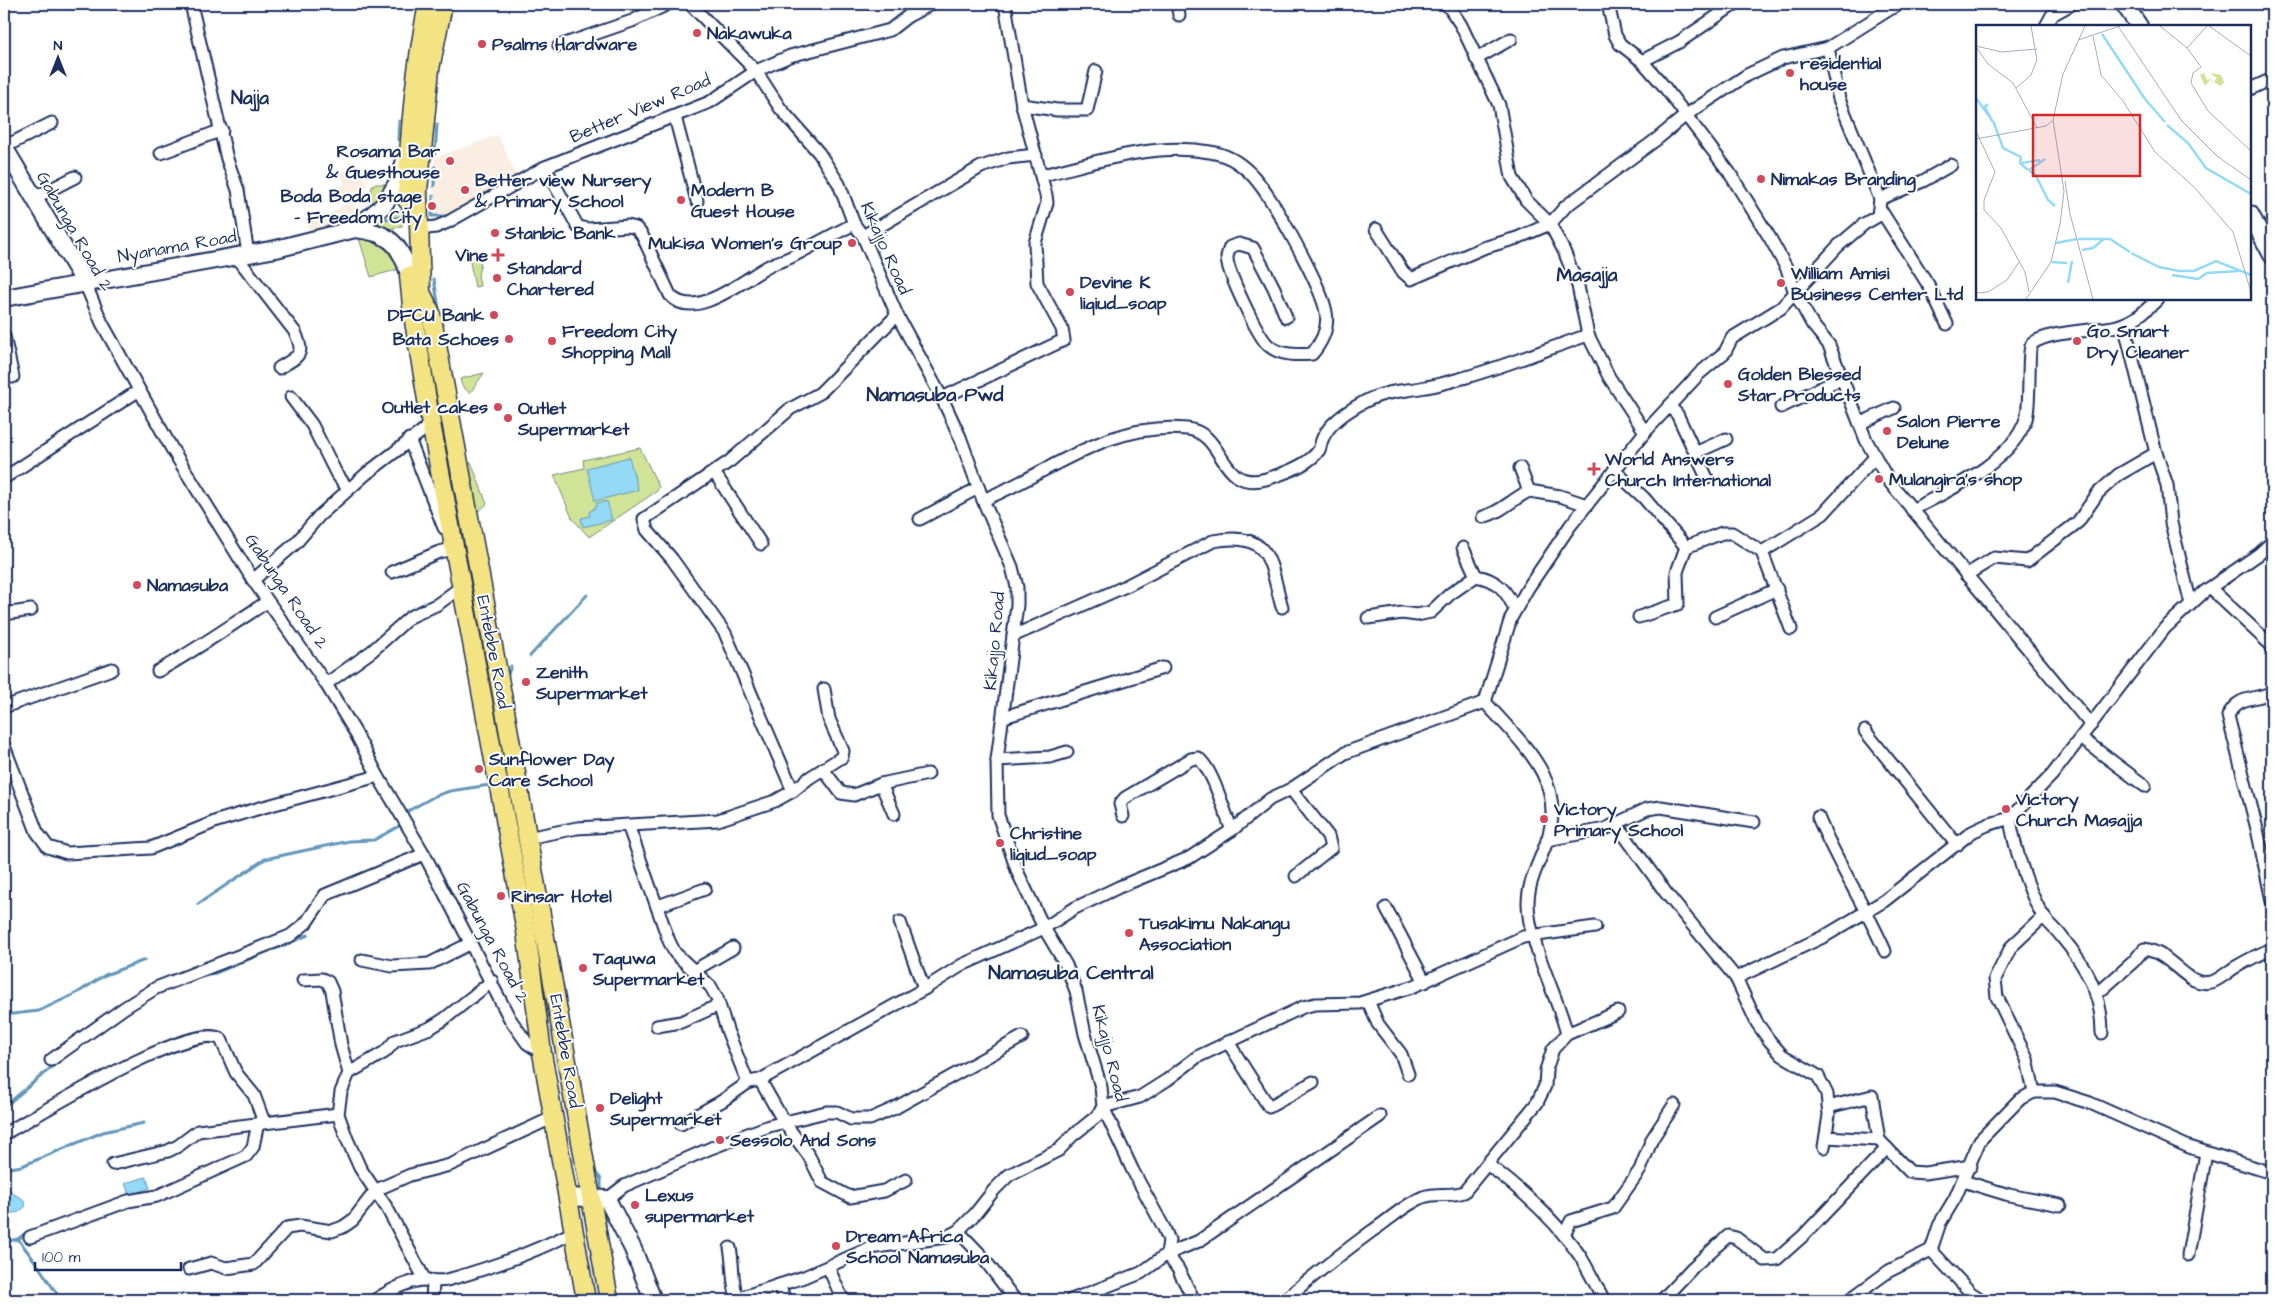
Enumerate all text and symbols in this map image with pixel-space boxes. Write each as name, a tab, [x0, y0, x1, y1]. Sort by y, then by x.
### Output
place label: Nakawuka	[707, 21, 792, 46]
inset map	[1976, 25, 2251, 300]
marker: Nakawuka	[691, 27, 703, 39]
north arrow	[32, 32, 82, 82]
place label: Psalms Hardware	[492, 32, 638, 57]
text: N	[54, 36, 63, 56]
marker: Psalms Hardware	[476, 38, 488, 50]
place label: residential house	[1800, 51, 1882, 97]
street label: Better View Road	[566, 67, 714, 149]
marker: residential house	[1784, 67, 1796, 79]
district label: Najja	[231, 85, 269, 112]
place label: Rosama Bar & Guesthouse	[325, 139, 440, 185]
marker: Rosama Bar & Guesthouse	[444, 155, 456, 167]
street label: Gabunga Road 2	[29, 167, 119, 297]
place label: Nimakas Branding	[1771, 167, 1916, 193]
place label: Better view Nursery & Primary School	[474, 168, 652, 215]
marker: Nimakas Branding	[1755, 173, 1767, 185]
place label: Modern B Guest House	[691, 178, 795, 224]
place label: Boda Boda stage - Freedom City	[280, 184, 422, 231]
marker: Better view Nursery & Primary School	[459, 184, 471, 196]
marker: Modern B Guest House	[675, 194, 687, 206]
street label: Kikajjo Road	[854, 198, 917, 298]
marker: Boda Boda stage - Freedom City	[426, 200, 438, 212]
place label: Stanbic Bank	[504, 221, 616, 246]
street label: Nyanama Road	[116, 224, 239, 270]
marker: Stanbic Bank	[489, 227, 501, 239]
place label: Mukisa Women's Group	[648, 231, 842, 256]
marker: Mukisa Women's Group	[846, 237, 858, 249]
place label: Vine	[454, 243, 488, 268]
marker: Vine	[492, 249, 504, 261]
place label: Standard Chartered	[506, 256, 594, 302]
place label: William Amisi Business Center Ltd	[1790, 261, 1964, 307]
district label: Masajja	[1556, 262, 1618, 289]
place label: Devine K liqiud_soap	[1080, 270, 1167, 316]
marker: Standard Chartered	[491, 272, 503, 284]
marker: William Amisi Business Center Ltd	[1775, 277, 1787, 289]
marker: Devine K liqiud_soap	[1064, 286, 1076, 298]
place label: DFCU Bank	[388, 303, 485, 328]
marker: DFCU Bank	[488, 309, 500, 321]
place label: Freedom City Shopping Mall	[561, 319, 677, 366]
place label: Go Smart Dry Cleaner	[2087, 319, 2189, 366]
place label: Bata Schoes	[393, 327, 499, 352]
marker: Bata Schoes	[503, 333, 515, 345]
marker: Freedom City Shopping Mall	[546, 335, 558, 347]
marker: Go Smart Dry Cleaner	[2071, 335, 2083, 347]
place label: Golden Blessed Star Products	[1737, 362, 1862, 408]
marker: Golden Blessed Star Products	[1722, 378, 1734, 390]
district label: Namasuba Pwd	[866, 381, 1004, 409]
place label: Outlet cakes	[382, 395, 488, 420]
place label: Outlet Supermarket	[517, 396, 630, 442]
marker: Outlet cakes	[492, 401, 504, 413]
place label: Salon Pierre Delune	[1896, 409, 2001, 455]
marker: Outlet Supermarket	[502, 412, 514, 424]
marker: Salon Pierre Delune	[1881, 425, 1893, 437]
place label: World Answers Church International	[1604, 447, 1771, 493]
marker: World Answers Church International	[1587, 462, 1601, 476]
place label: Mulangira's shop	[1889, 467, 2022, 493]
marker: Mulangira's shop	[1873, 473, 1885, 485]
street label: Gabunga Road 2	[238, 529, 335, 655]
place label: Namasuba	[147, 573, 229, 598]
marker: Namasuba	[131, 579, 143, 591]
street label: Kikajjo Road	[978, 591, 1011, 691]
street label: Entebbe Road	[470, 593, 517, 711]
place label: Zenith Supermarket	[535, 660, 648, 706]
marker: Zenith Supermarket	[520, 676, 532, 688]
place label: Sunflower Day Care School	[488, 747, 615, 793]
marker: Sunflower Day Care School	[473, 763, 485, 775]
place label: Victory Church Masajja	[2015, 787, 2143, 833]
place label: Victory Primary School	[1553, 797, 1683, 844]
marker: Victory Church Masajja	[2000, 803, 2012, 815]
marker: Victory Primary School	[1538, 813, 1550, 825]
place label: Christine liqiud_soap	[1010, 821, 1097, 867]
marker: Christine liqiud_soap	[994, 837, 1006, 849]
street label: Gabunga Road 2	[449, 877, 535, 1009]
place label: Rinsar Hotel	[511, 884, 612, 909]
marker: Rinsar Hotel	[495, 890, 507, 902]
place label: Tusakimu Nakangu Association	[1138, 911, 1290, 957]
marker: Tusakimu Nakangu Association	[1123, 927, 1135, 939]
place label: Taquwa Supermarket	[592, 946, 705, 992]
district label: Namasuba Central	[988, 959, 1154, 987]
marker: Taquwa Supermarket	[577, 962, 589, 974]
street label: Entebbe Road	[543, 992, 588, 1110]
street label: Kikajjo Road	[1085, 1002, 1134, 1104]
place label: Delight Supermarket	[609, 1086, 722, 1132]
marker: Delight Supermarket	[594, 1102, 606, 1114]
place label: Sessolo And Sons	[729, 1128, 876, 1153]
marker: Sessolo And Sons	[714, 1134, 726, 1146]
place label: Lexus supermarket	[645, 1183, 755, 1229]
marker: Lexus supermarket	[629, 1199, 641, 1211]
place label: Dream Africa School Namasuba	[845, 1224, 990, 1270]
scale bar	[35, 1239, 181, 1271]
marker: Dream Africa School Namasuba	[830, 1240, 842, 1252]
text: 100 m	[42, 1247, 81, 1268]

